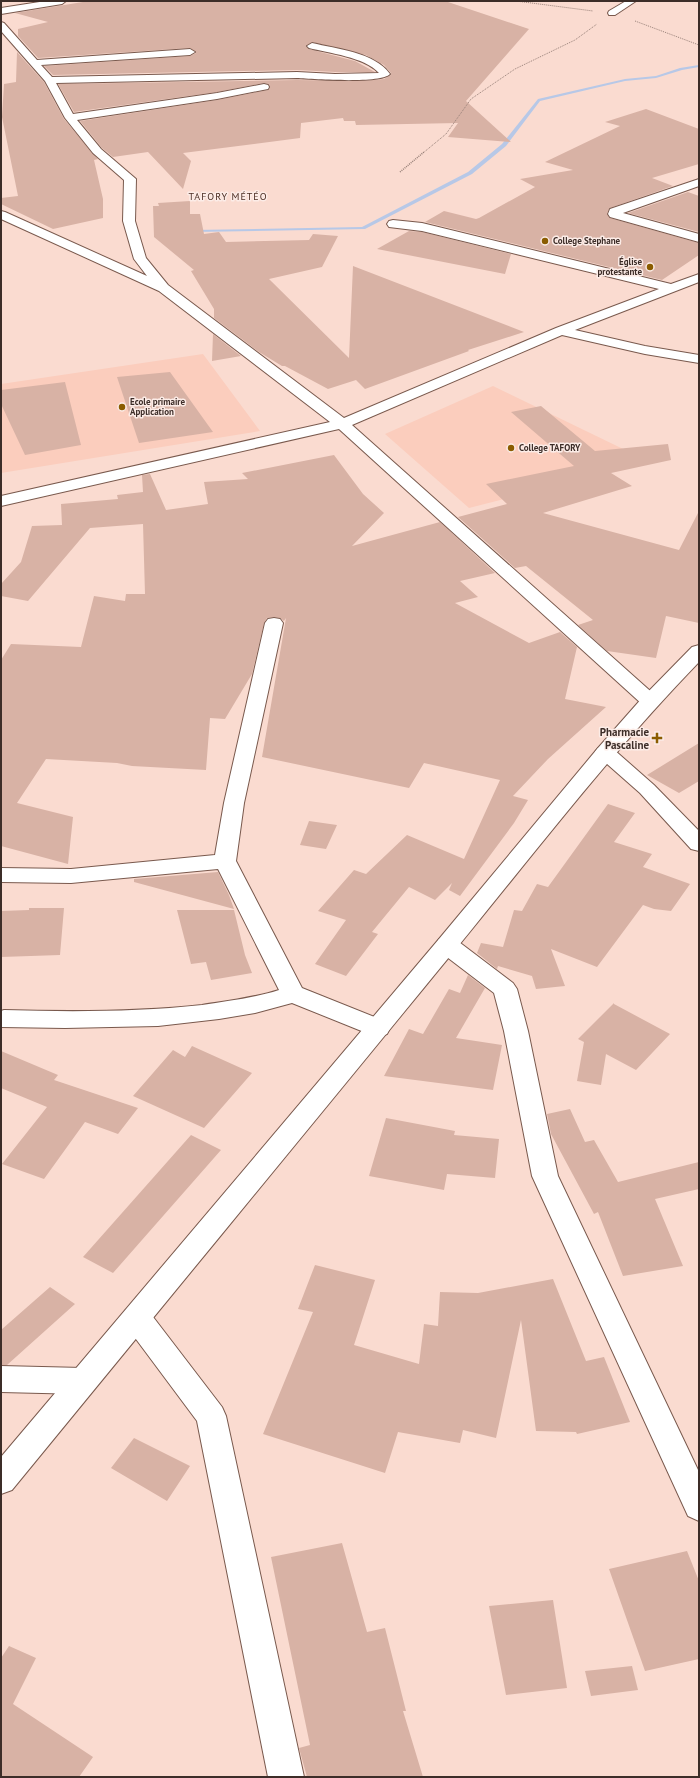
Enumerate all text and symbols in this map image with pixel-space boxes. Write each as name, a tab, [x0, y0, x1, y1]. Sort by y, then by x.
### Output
district label: TAFORY MÉTÉO	[188, 190, 268, 203]
place label: College Stephane	[553, 235, 621, 246]
marker: College Stephane	[540, 236, 550, 246]
place label: Église protestante	[598, 256, 642, 277]
marker: Église protestante	[645, 262, 655, 272]
place label: Ecole primaire Application	[130, 396, 185, 417]
marker: Ecole primaire Application	[117, 402, 127, 412]
place label: College TAFORY	[519, 442, 581, 453]
marker: College TAFORY	[506, 443, 516, 453]
place label: Pharmacie Pascaline	[600, 725, 649, 752]
marker: Pharmacie Pascaline	[652, 733, 662, 743]

